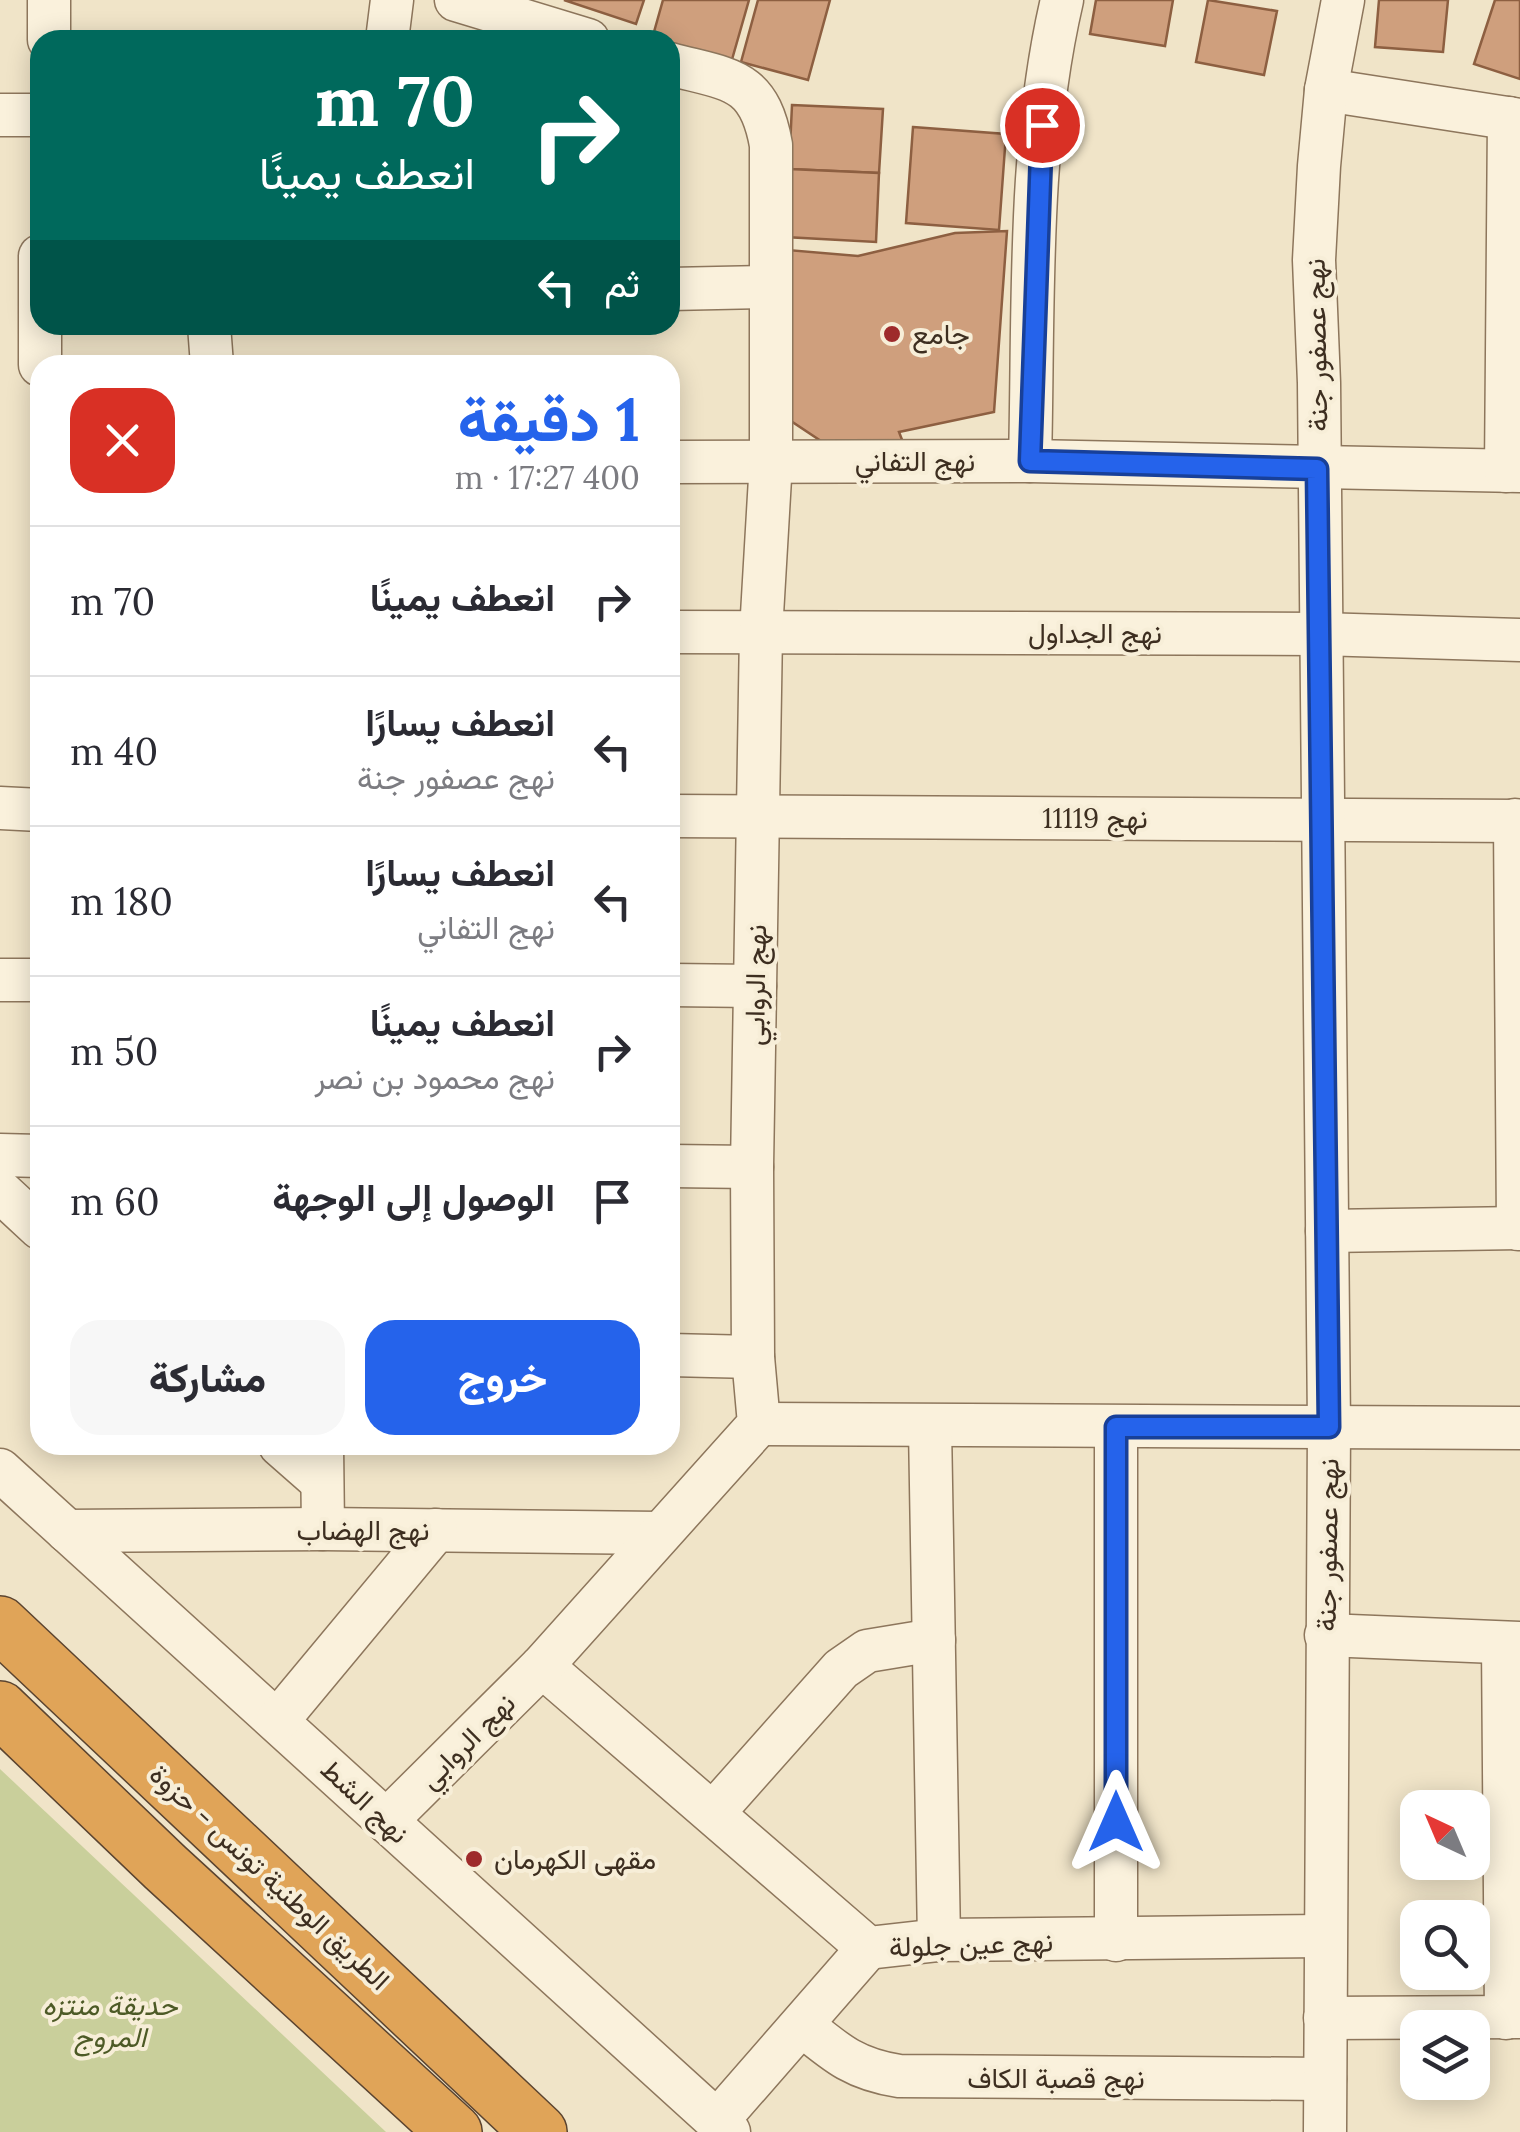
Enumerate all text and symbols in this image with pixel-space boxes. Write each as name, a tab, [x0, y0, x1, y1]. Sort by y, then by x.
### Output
text: 70 m	[315, 56, 475, 145]
icon: right	[510, 70, 640, 200]
pin	[1000, 83, 1085, 168]
icon: arrive	[1015, 98, 1070, 153]
text: انعطف يمينًا	[259, 144, 475, 201]
street label: نهج عصفور جنة	[1296, 258, 1338, 432]
text: ثم	[604, 259, 640, 307]
icon: left	[529, 260, 584, 315]
place label: جامع	[912, 316, 970, 354]
marker: جامع	[881, 323, 903, 345]
text: 1 دقيقة	[458, 381, 640, 457]
button: close	[70, 388, 175, 493]
street label: نهج التفاني	[855, 443, 975, 484]
text: 400 m · 17:27	[455, 457, 640, 498]
text: انعطف يمينًا	[370, 573, 555, 621]
icon: right	[585, 574, 640, 629]
text: 70 m	[70, 577, 155, 625]
street label: نهج الجداول	[1028, 615, 1162, 653]
text: انعطف يسارًا	[365, 698, 555, 746]
icon: left	[585, 724, 640, 779]
text: 40 m	[70, 727, 158, 775]
text: نهج عصفور جنة	[357, 757, 555, 798]
street label: نهج 11119	[1042, 800, 1148, 838]
text: انعطف يسارًا	[365, 848, 555, 896]
icon: left	[585, 874, 640, 929]
text: 180 m	[70, 877, 173, 925]
text: نهج التفاني	[417, 907, 555, 948]
street label: نهج الروابي	[736, 924, 779, 1046]
text: انعطف يمينًا	[370, 998, 555, 1046]
icon: right	[585, 1024, 640, 1079]
text: 50 m	[70, 1027, 158, 1075]
text: نهج محمود بن نصر	[314, 1057, 555, 1098]
text: الوصول إلى الوجهة	[272, 1173, 555, 1221]
icon: arrive	[585, 1174, 640, 1229]
text: 60 m	[70, 1177, 160, 1225]
button: مشاركة	[70, 1320, 345, 1435]
button: خروج	[365, 1320, 640, 1435]
street label: نهج عصفور جنة	[1307, 1458, 1349, 1632]
street label: نهج الهضاب	[297, 1512, 429, 1550]
street label: نهج الروابي	[411, 1685, 526, 1800]
street label: نهج الشط	[312, 1751, 417, 1853]
street label: الطريق الوطنية تونس - حزوة	[142, 1756, 398, 1998]
position arrow	[1064, 1770, 1168, 1874]
north arrow	[1400, 1790, 1490, 1880]
map controls	[1400, 1790, 1490, 2100]
place label: مقهى الكهرمان	[494, 1841, 656, 1877]
marker: مقهى الكهرمان	[463, 1848, 485, 1870]
button: search	[1400, 1900, 1490, 1990]
street label: نهج عين جلولة	[888, 1923, 1054, 1967]
park label: حديقة منتزه المروج	[43, 1987, 179, 2057]
button: layers	[1400, 2010, 1490, 2100]
street label: نهج قصبة الكاف	[967, 2060, 1145, 2098]

